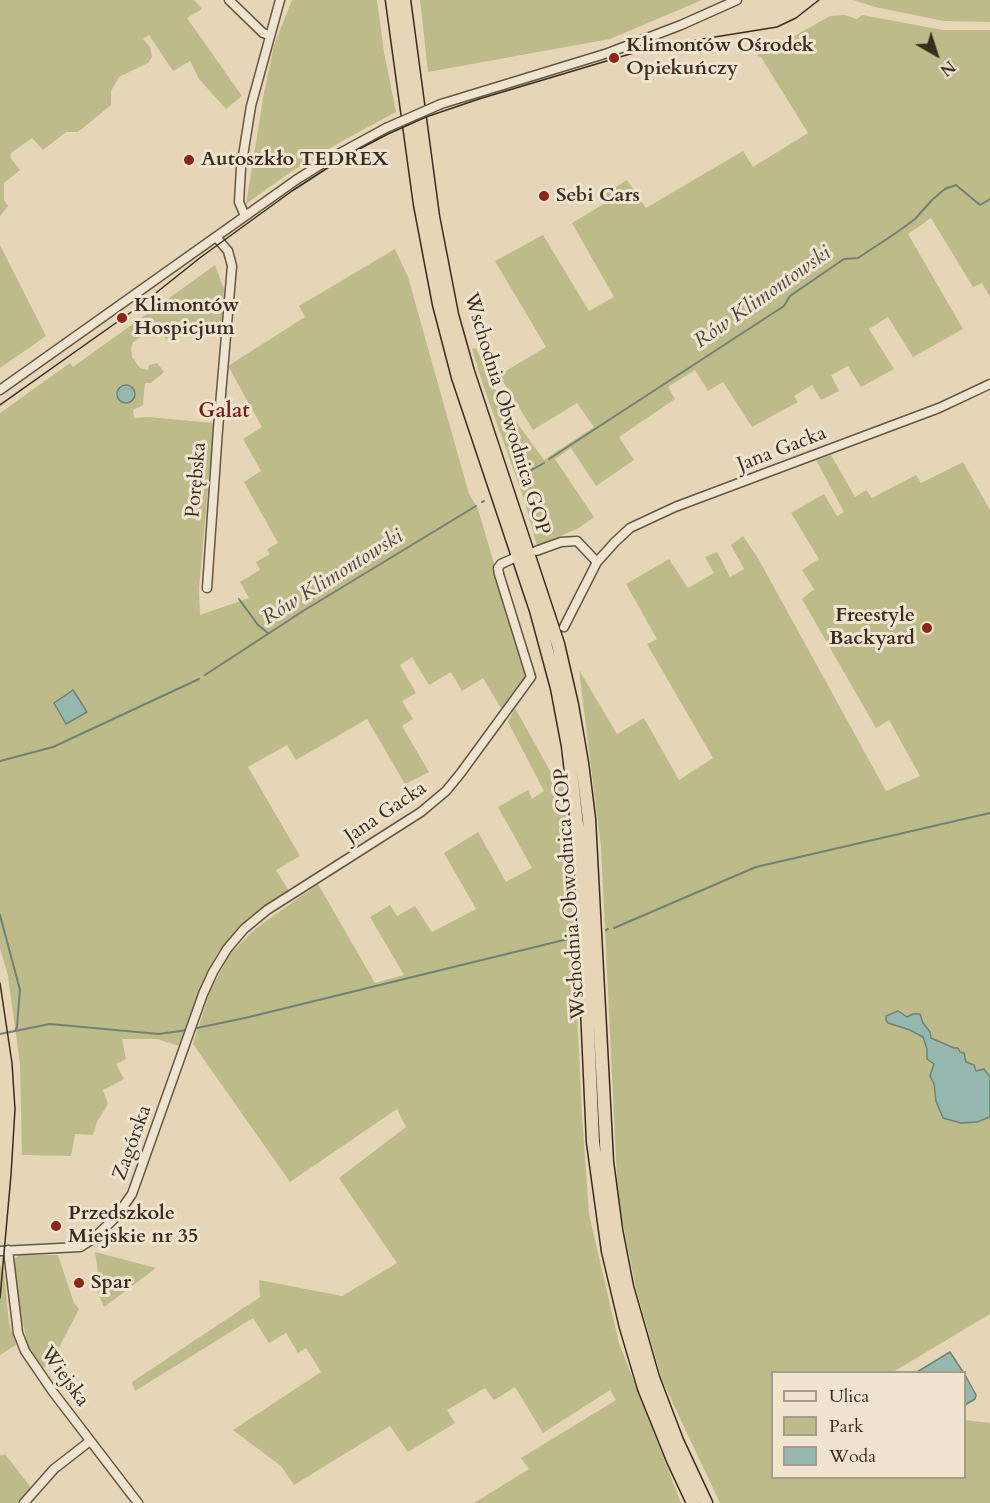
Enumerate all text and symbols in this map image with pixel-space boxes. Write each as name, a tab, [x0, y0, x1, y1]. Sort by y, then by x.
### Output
north arrow	[906, 24, 966, 84]
place label: Klimontów Ośrodek Opiekuńczy	[626, 34, 814, 81]
marker: Klimontów Ośrodek Opiekuńczy	[607, 51, 621, 65]
text: N	[935, 55, 960, 81]
place label: Autoszkło TEDREX	[201, 148, 389, 172]
marker: Autoszkło TEDREX	[182, 153, 196, 167]
place label: Sebi Cars	[556, 184, 640, 208]
marker: Sebi Cars	[537, 189, 551, 203]
water label: Rów Klimontowski	[690, 241, 836, 355]
street label: Wschodnia Obwodnica GOP	[458, 290, 554, 538]
place label: Klimontów Hospicjum	[134, 294, 239, 341]
marker: Klimontów Hospicjum	[115, 311, 129, 325]
district label: Galat	[198, 399, 250, 425]
street label: Jana Gacka	[734, 422, 830, 478]
street label: Porębska	[182, 441, 212, 519]
water label: Rów Klimontowski	[258, 525, 408, 631]
place label: Freestyle Backyard	[829, 604, 915, 651]
marker: Freestyle Backyard	[920, 621, 934, 635]
street label: Wschodnia Obwodnica GOP	[550, 768, 592, 1020]
street label: Jana Gacka	[340, 777, 432, 849]
street label: Zagórska	[108, 1102, 158, 1184]
place label: Przedszkole Miejskie nr 35	[68, 1202, 198, 1249]
marker: Przedszkole Miejskie nr 35	[49, 1219, 63, 1233]
place label: Spar	[91, 1271, 131, 1295]
marker: Spar	[72, 1276, 86, 1290]
street label: Wiejska	[34, 1342, 94, 1412]
legend	[771, 1371, 966, 1479]
text: Ulica	[829, 1384, 869, 1409]
text: Park	[829, 1414, 864, 1439]
text: Woda	[829, 1444, 876, 1469]

